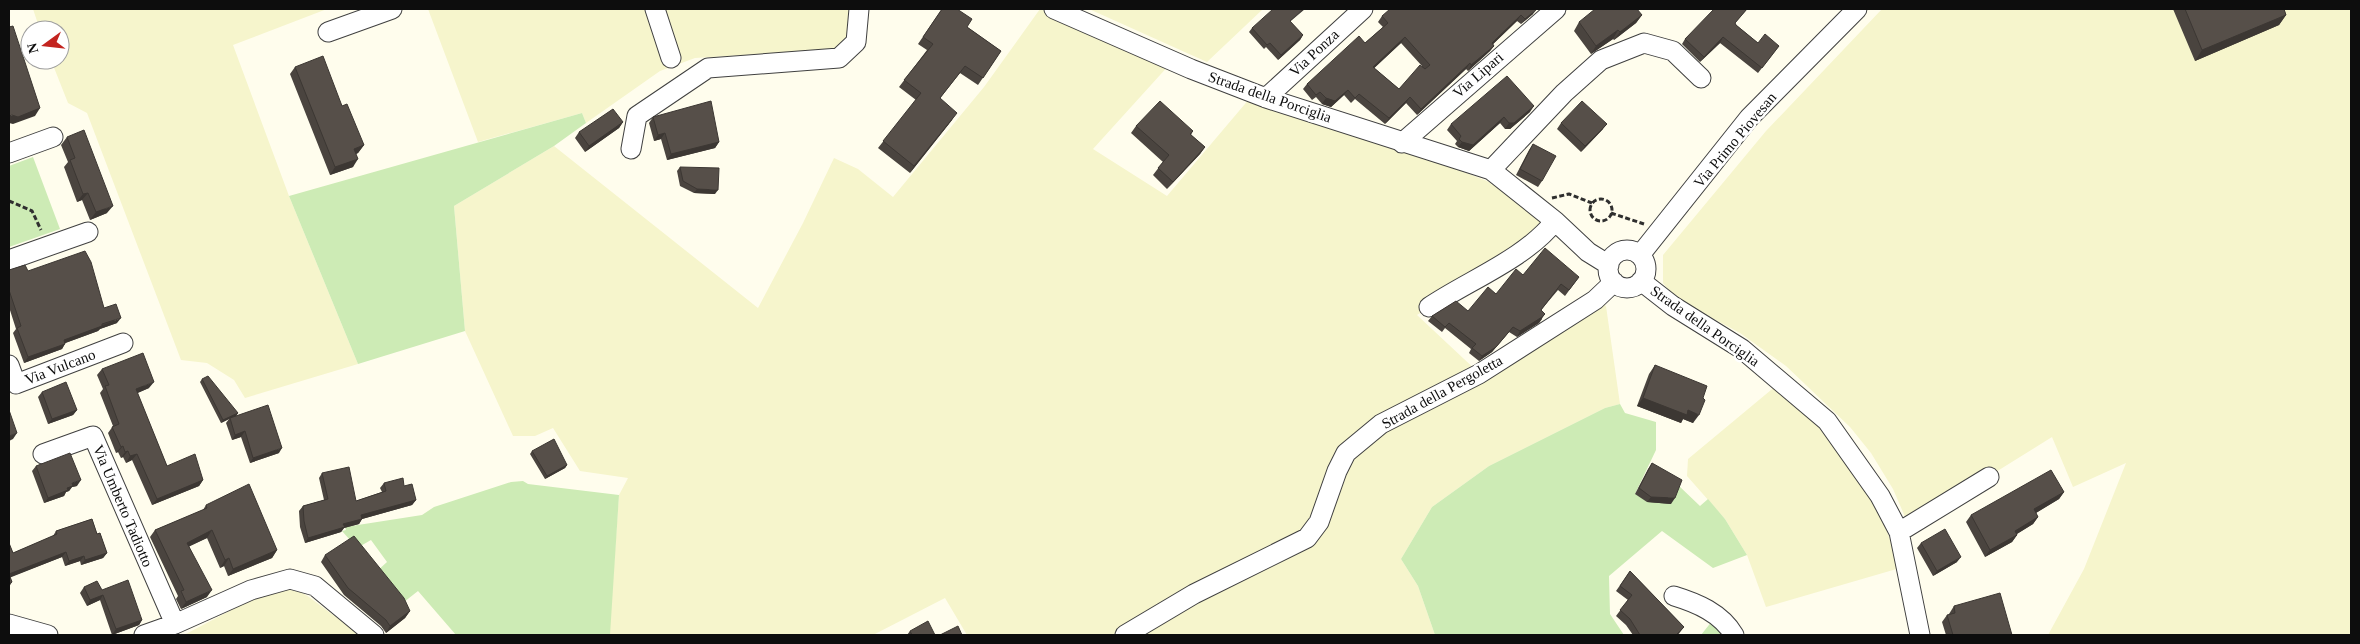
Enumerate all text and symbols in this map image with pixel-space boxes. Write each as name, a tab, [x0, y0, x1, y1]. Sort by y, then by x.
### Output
north arrow	[20, 20, 70, 70]
street label: Via Ponza	[1286, 26, 1342, 80]
text: N	[24, 41, 41, 55]
street label: Via Lipari	[1450, 49, 1506, 101]
street label: Strada della Porciglia	[1206, 68, 1334, 126]
street label: Via Primo Piovesan	[1691, 89, 1780, 191]
street label: Strada della Porciglia	[1648, 282, 1763, 370]
street label: Via Vulcano	[23, 346, 97, 388]
street label: Strada della Pergoletta	[1379, 352, 1505, 432]
street label: Via Umberto Tadiotto	[90, 443, 156, 569]

